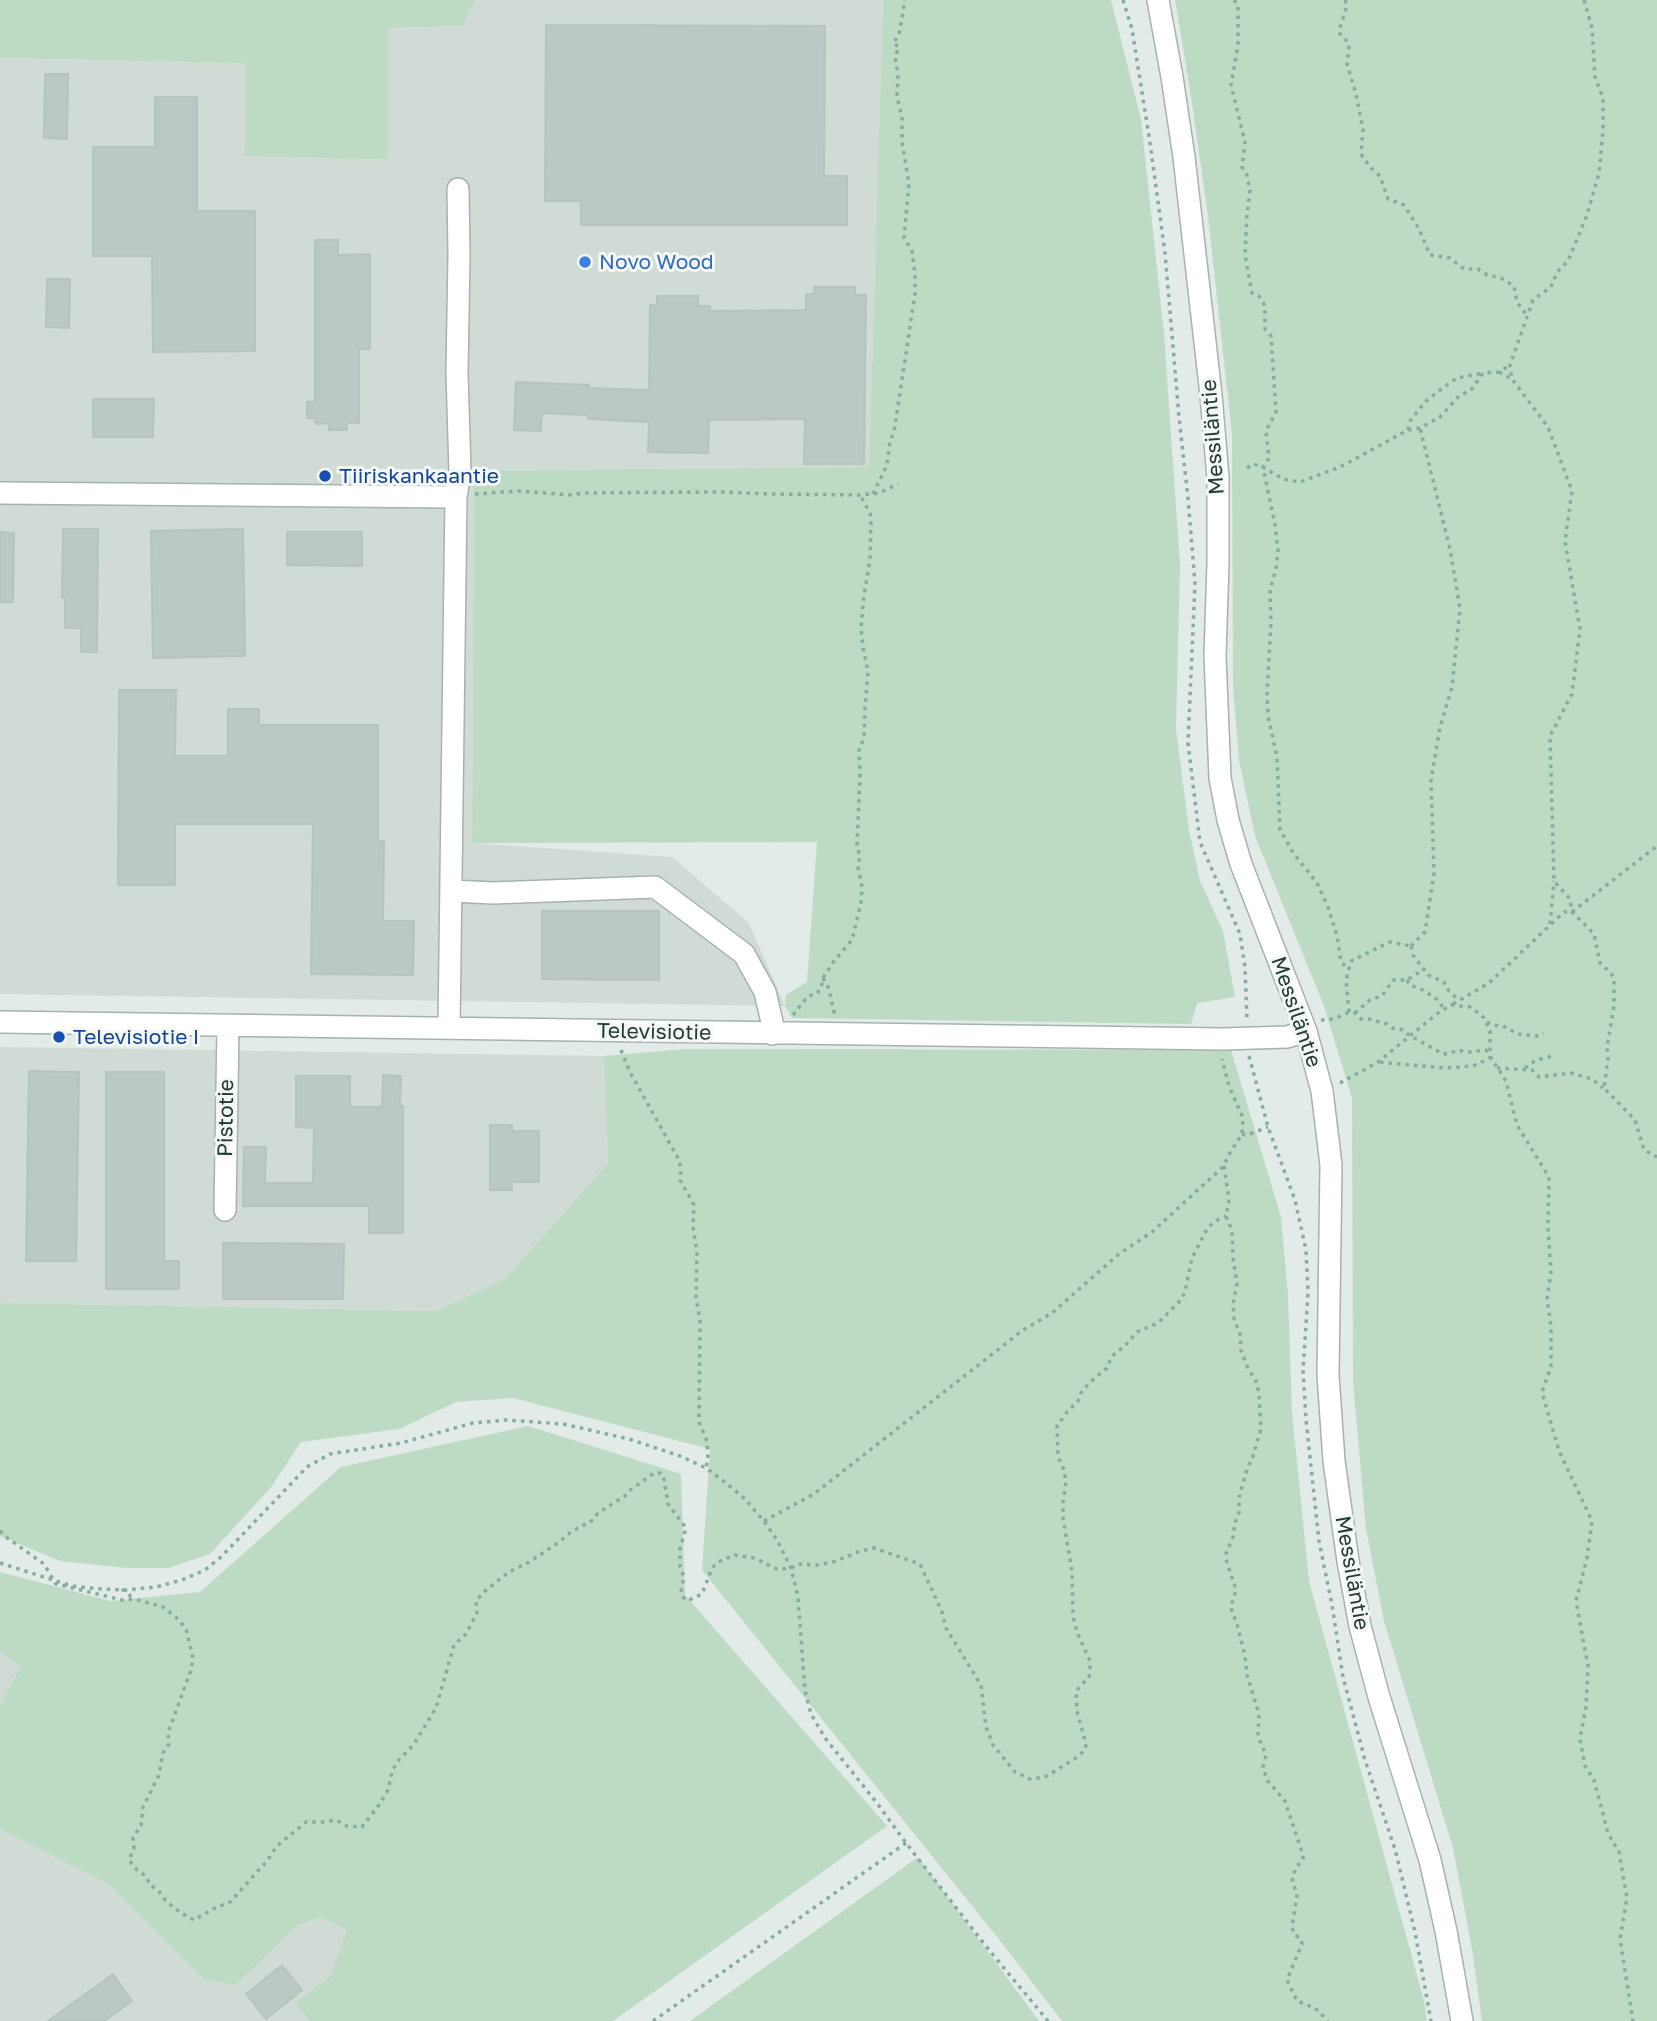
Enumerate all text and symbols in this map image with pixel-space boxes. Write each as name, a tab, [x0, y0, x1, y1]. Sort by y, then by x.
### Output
place label: Novo Wood	[599, 249, 714, 275]
marker: Novo Wood	[577, 254, 593, 270]
street label: Messiläntie	[1196, 378, 1230, 496]
place label: Tiiriskankaantie	[339, 463, 499, 489]
marker: Tiiriskankaantie	[317, 468, 333, 484]
street label: Messiläntie	[1265, 953, 1327, 1071]
street label: Televisiotie	[597, 1018, 711, 1046]
place label: Televisiotie I	[73, 1024, 199, 1050]
marker: Televisiotie I	[51, 1029, 67, 1045]
street label: Pistotie	[213, 1079, 239, 1157]
street label: Messiläntie	[1330, 1514, 1374, 1632]

